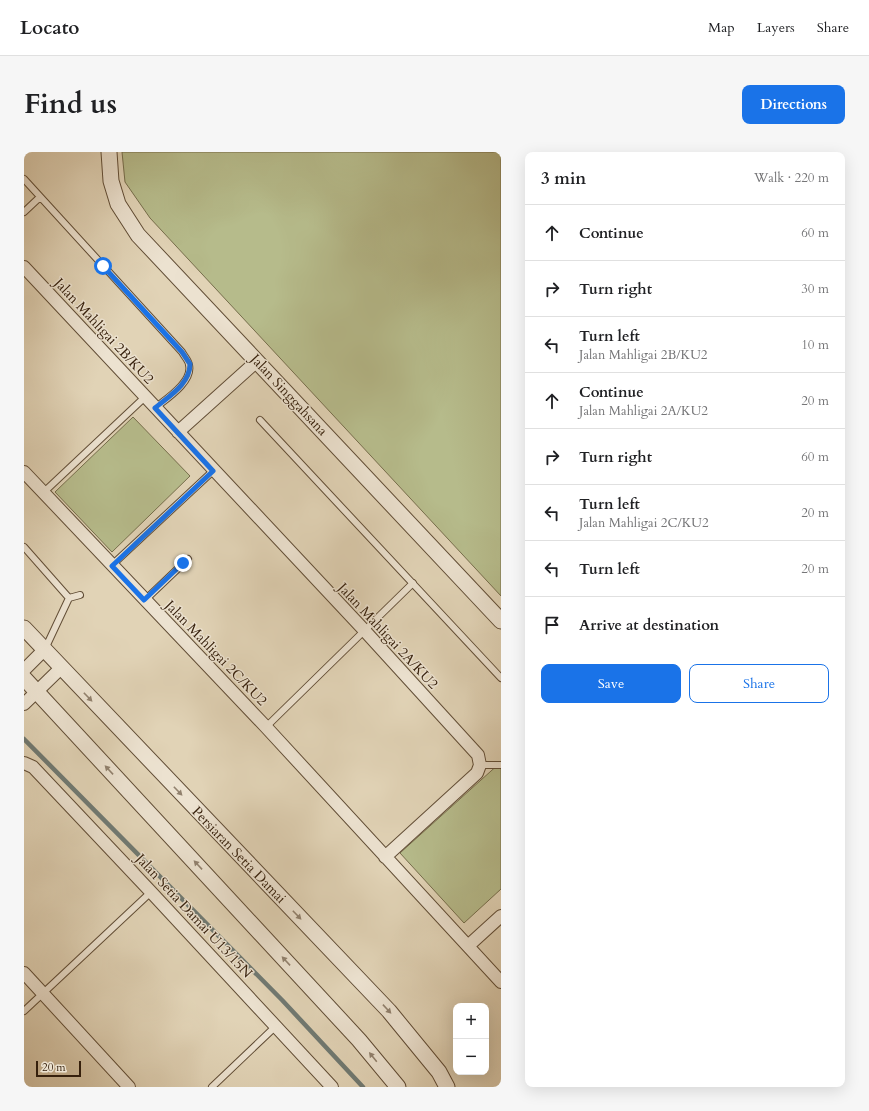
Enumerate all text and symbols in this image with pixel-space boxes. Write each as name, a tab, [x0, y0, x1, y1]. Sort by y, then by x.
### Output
text: Locato	[20, 15, 79, 41]
text: Map	[708, 18, 735, 37]
text: Layers	[757, 18, 795, 37]
text: Share	[817, 18, 849, 37]
text: Find us	[24, 85, 117, 123]
button: Directions	[742, 85, 845, 124]
text: 3 min	[541, 167, 586, 190]
text: Walk · 220 m	[754, 169, 829, 187]
icon: ahead	[541, 222, 563, 244]
text: Continue	[579, 223, 644, 243]
text: 60 m	[801, 224, 829, 242]
route start	[94, 257, 112, 275]
street label: Jalan Mahligai 2B/KU2	[49, 272, 158, 388]
icon: right	[541, 278, 563, 300]
text: Turn right	[579, 279, 652, 299]
text: 30 m	[801, 280, 829, 298]
text: Turn left	[579, 326, 640, 346]
icon: left	[541, 334, 563, 356]
text: 10 m	[801, 336, 829, 354]
text: Jalan Mahligai 2B/KU2	[579, 346, 708, 364]
street label: Jalan Singgahsana	[245, 349, 332, 440]
text: Continue	[579, 382, 644, 402]
icon: ahead	[541, 390, 563, 412]
text: 20 m	[801, 392, 829, 410]
text: Jalan Mahligai 2A/KU2	[579, 402, 708, 420]
icon: right	[541, 446, 563, 468]
text: Turn right	[579, 447, 652, 467]
text: 60 m	[801, 448, 829, 466]
text: Turn left	[579, 494, 640, 514]
icon: left	[541, 502, 563, 524]
text: 20 m	[801, 504, 829, 522]
text: Jalan Mahligai 2C/KU2	[579, 514, 709, 532]
route end	[174, 554, 192, 572]
icon: left	[541, 558, 563, 580]
text: Turn left	[579, 559, 640, 579]
text: 20 m	[801, 560, 829, 578]
street label: Jalan Mahligai 2A/KU2	[332, 577, 442, 693]
street label: Jalan Mahligai 2C/KU2	[159, 595, 271, 710]
icon: arrive	[541, 614, 563, 636]
text: Arrive at destination	[579, 615, 719, 635]
button: Save	[541, 664, 681, 703]
button: Share	[689, 664, 829, 703]
one-way arrow	[83, 692, 93, 702]
one-way arrow	[104, 765, 114, 775]
one-way arrow	[173, 786, 182, 795]
street label: Persiaran Setia Damai	[188, 802, 290, 908]
street label: Jalan Setia Damai U13/15N	[130, 848, 257, 982]
one-way arrow	[193, 860, 202, 870]
one-way arrow	[292, 910, 302, 920]
one-way arrow	[281, 956, 291, 966]
map controls	[453, 1003, 489, 1075]
button: +	[453, 1003, 489, 1039]
one-way arrow	[382, 1004, 391, 1014]
button: −	[453, 1039, 489, 1075]
one-way arrow	[369, 1051, 378, 1062]
scale bar	[36, 1059, 81, 1078]
text: 20 m	[42, 1060, 66, 1075]

